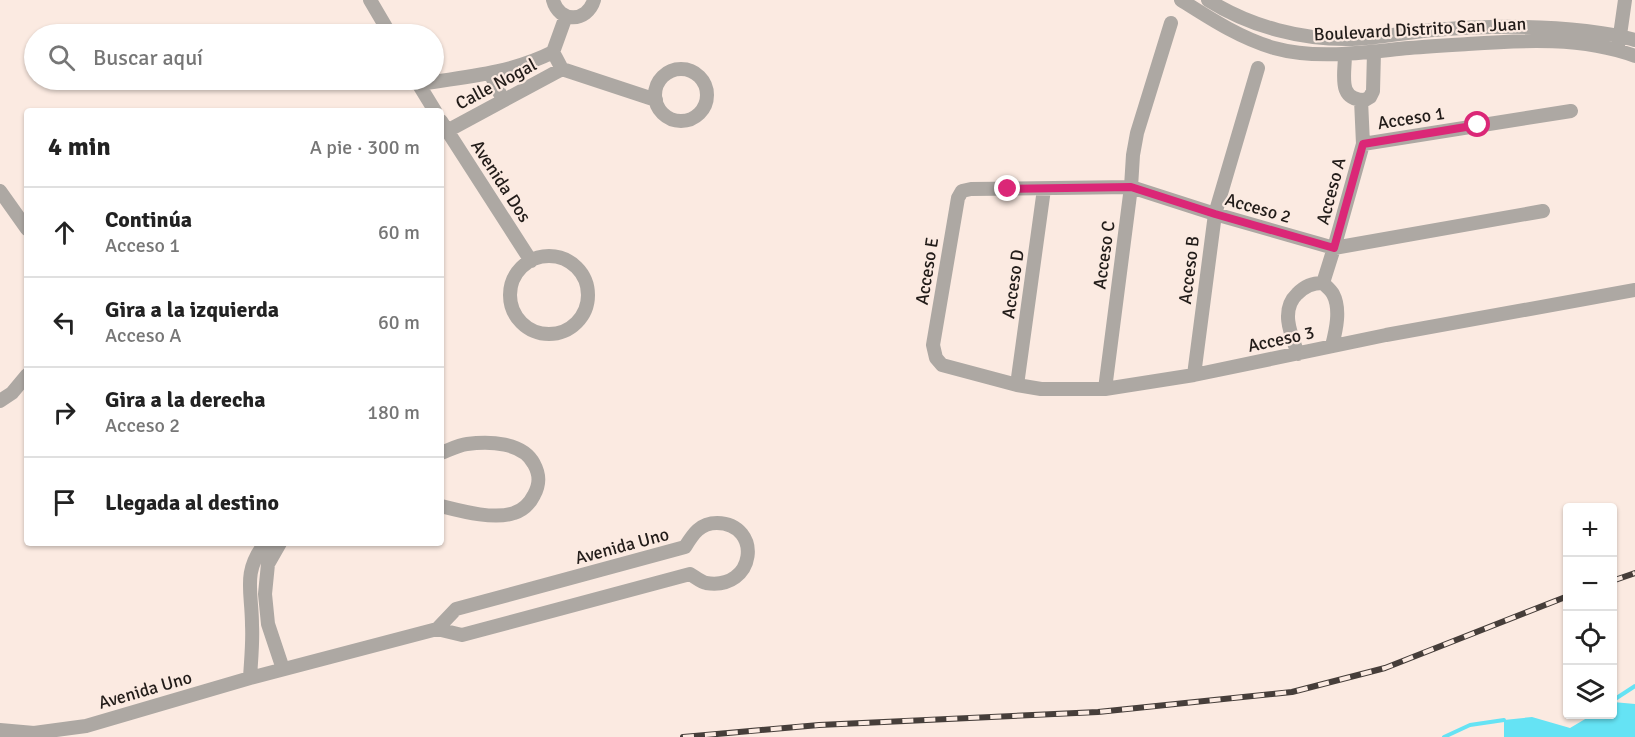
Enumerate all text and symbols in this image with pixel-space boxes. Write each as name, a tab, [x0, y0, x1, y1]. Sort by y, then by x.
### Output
street label: Boulevard Distrito San Juan	[1313, 12, 1527, 46]
search box	[24, 24, 444, 90]
icon: search	[45, 41, 78, 74]
text: Buscar aquí	[93, 44, 203, 71]
street label: Calle Nogal	[452, 54, 540, 114]
street label: Acceso 1	[1376, 102, 1446, 134]
route start	[1464, 111, 1490, 137]
text: 4 min	[48, 131, 111, 163]
text: A pie · 300 m	[310, 135, 420, 160]
street label: Avenida Dos	[466, 136, 536, 226]
street label: Acceso A	[1311, 155, 1351, 227]
route end	[994, 175, 1020, 201]
street label: Acceso 2	[1223, 188, 1293, 228]
text: Continúa	[105, 206, 192, 233]
icon: ahead	[48, 216, 81, 249]
street label: Acceso C	[1088, 219, 1120, 291]
text: 60 m	[378, 220, 420, 245]
text: Acceso 1	[105, 233, 180, 258]
street label: Acceso B	[1174, 234, 1204, 305]
street label: Acceso E	[911, 236, 943, 306]
street label: Acceso D	[997, 248, 1029, 320]
text: Gira a la izquierda	[105, 296, 279, 323]
icon: left	[48, 306, 81, 339]
text: 60 m	[378, 310, 420, 335]
street label: Acceso 3	[1246, 321, 1316, 357]
text: Acceso A	[105, 323, 181, 348]
text: Gira a la derecha	[105, 386, 266, 413]
icon: right	[48, 396, 81, 429]
text: 180 m	[367, 400, 420, 425]
text: Acceso 2	[105, 413, 180, 438]
icon: arrive	[48, 486, 81, 519]
text: Llegada al destino	[105, 489, 279, 516]
map controls	[1563, 503, 1617, 719]
button: +	[1563, 503, 1617, 557]
street label: Avenida Uno	[573, 523, 671, 569]
button: −	[1563, 557, 1617, 611]
button: locate	[1563, 611, 1617, 665]
button: layers	[1563, 665, 1617, 719]
street label: Avenida Uno	[96, 666, 194, 714]

